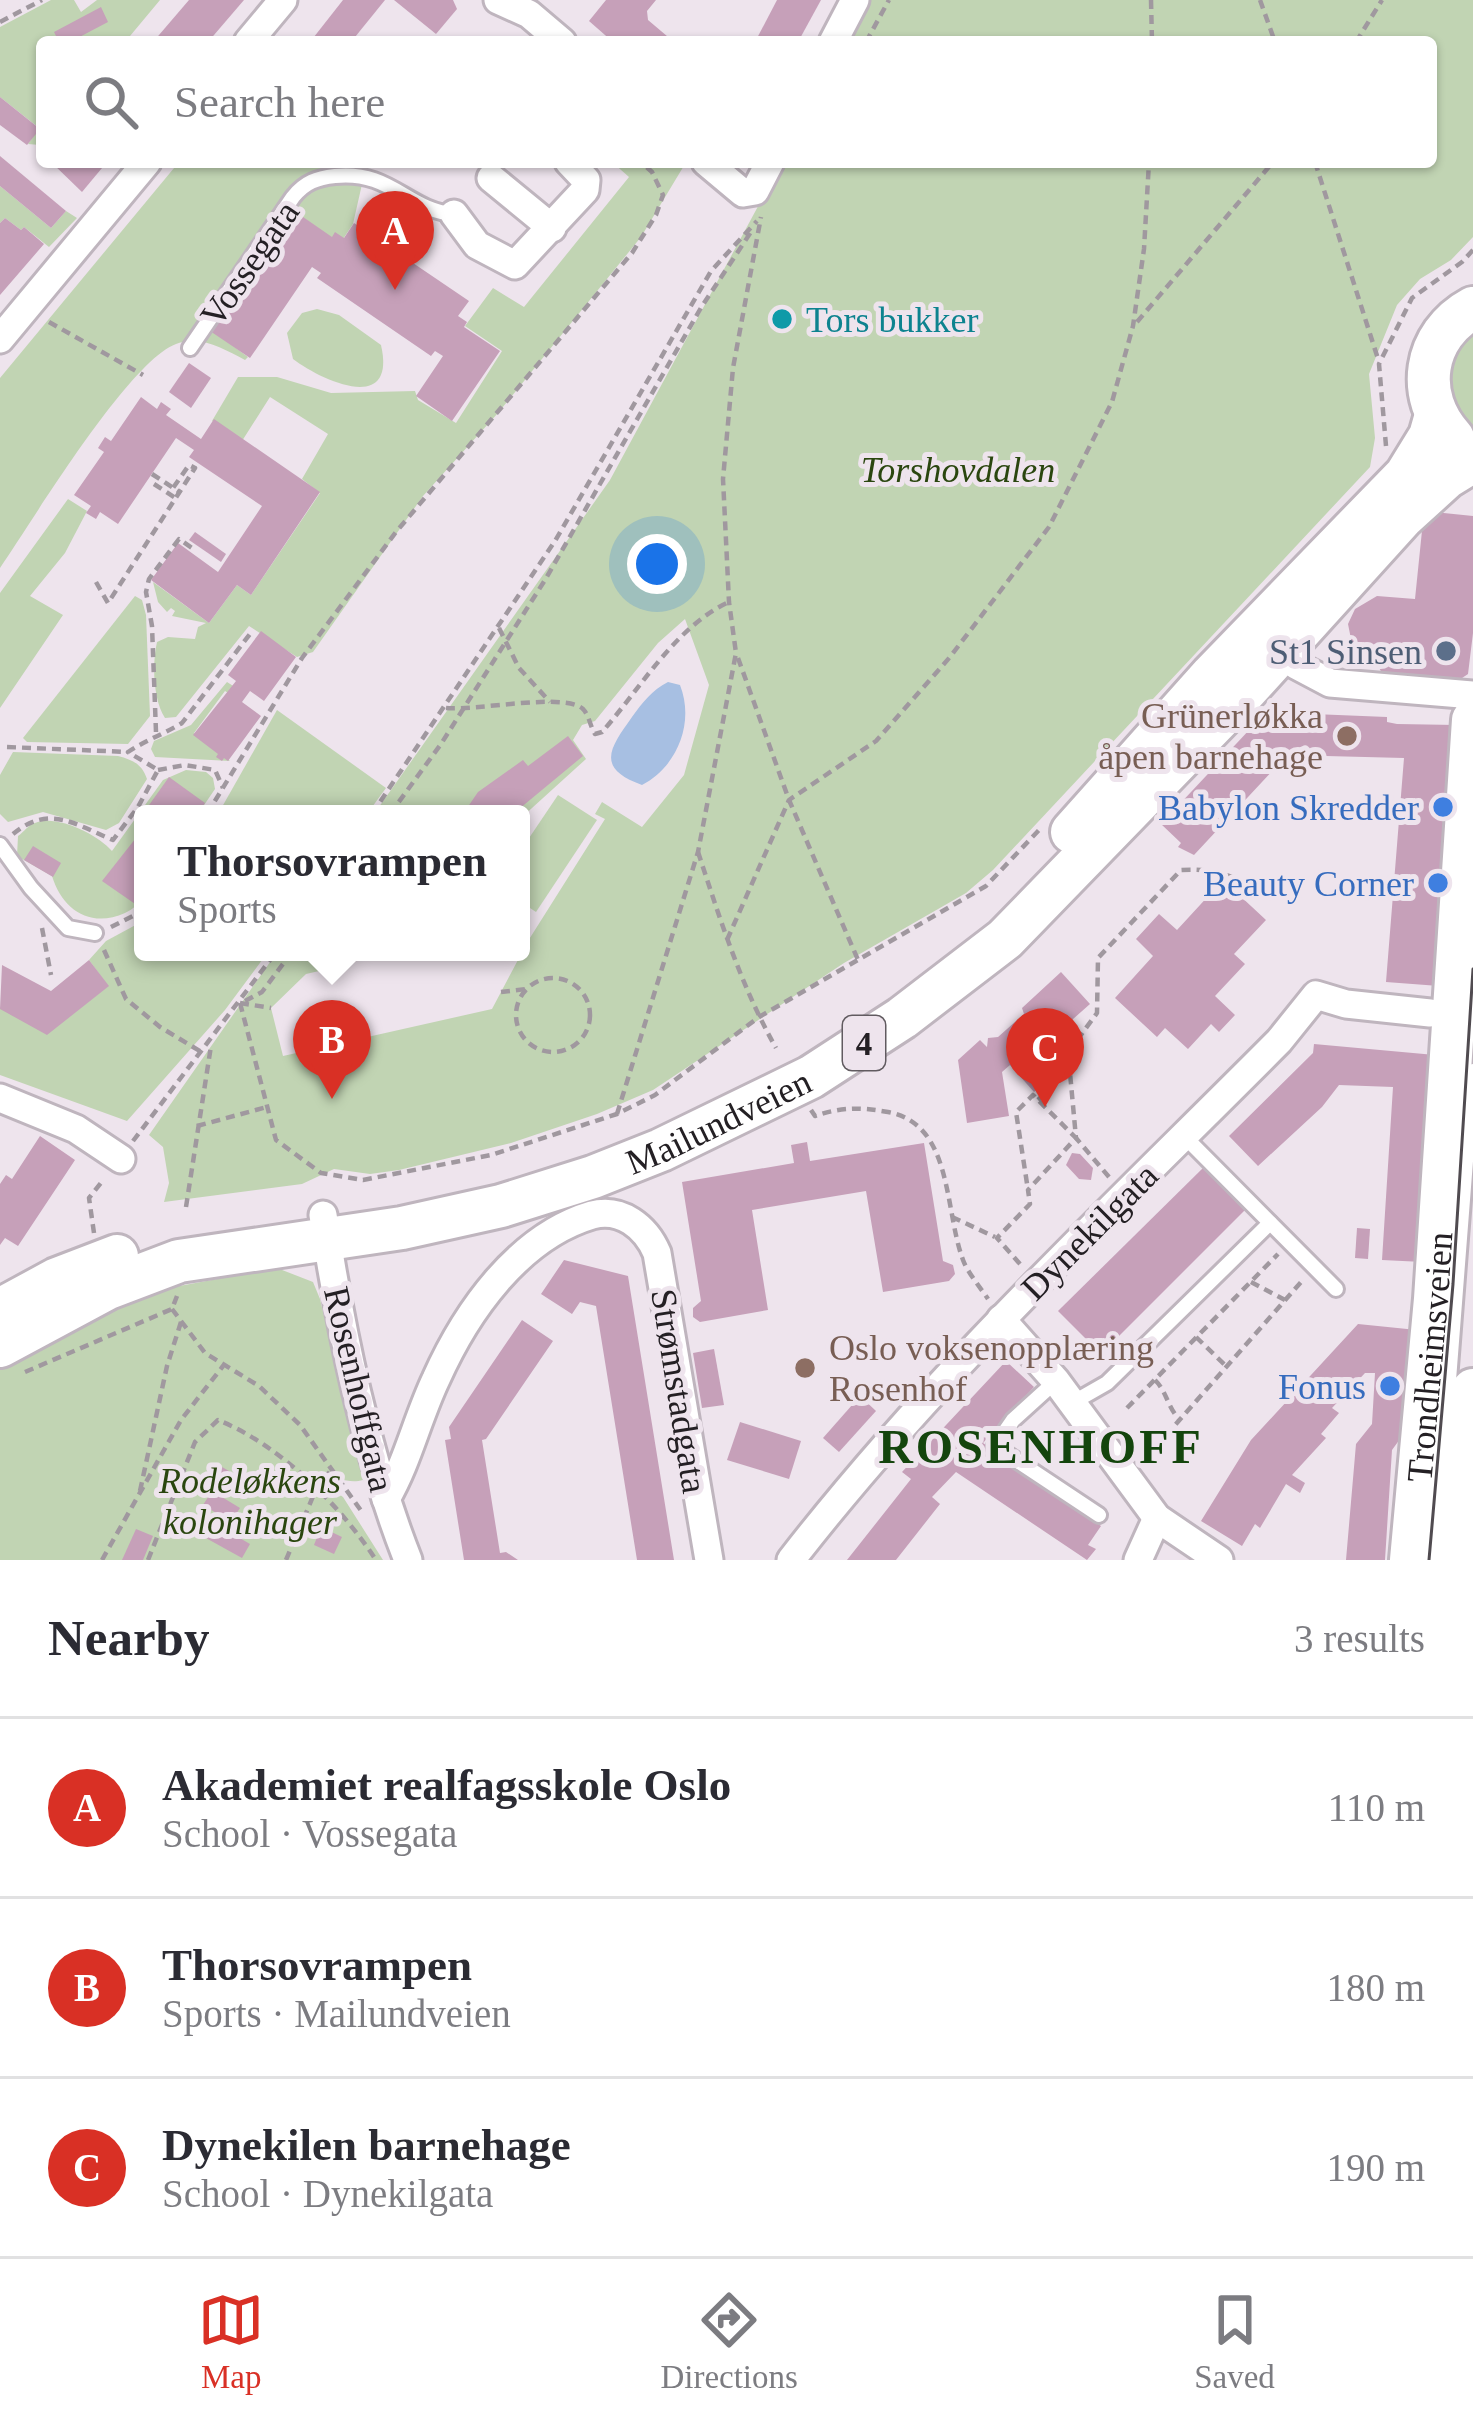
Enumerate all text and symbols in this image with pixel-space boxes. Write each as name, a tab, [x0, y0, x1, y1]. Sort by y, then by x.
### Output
search box	[36, 36, 1437, 168]
icon: search	[78, 69, 144, 135]
text: Search here	[174, 77, 385, 127]
pin: A	[356, 191, 434, 290]
street label: Vossegata	[192, 193, 307, 334]
place label: Tors bukker	[806, 300, 978, 340]
marker: Tors bukker	[769, 306, 795, 332]
park label: Torshovdalen	[861, 450, 1055, 490]
your location	[627, 534, 687, 594]
place label: St1 Sinsen	[1269, 632, 1422, 672]
marker: St1 Sinsen	[1433, 638, 1459, 664]
place label: Grünerløkka åpen barnehage	[1098, 696, 1323, 777]
marker: Grünerløkka åpen barnehage	[1334, 723, 1360, 749]
place label: Babylon Skredder	[1158, 788, 1419, 828]
marker: Babylon Skredder	[1430, 794, 1456, 820]
popup	[134, 805, 530, 961]
text: Thorsovrampen	[177, 836, 487, 886]
place label: Beauty Corner	[1203, 864, 1414, 904]
marker: Beauty Corner	[1425, 870, 1451, 896]
text: Sports	[177, 888, 277, 931]
pin: B	[293, 1000, 371, 1099]
pin: C	[1006, 1008, 1084, 1107]
road number: 4	[843, 1016, 885, 1070]
street label: Mailundveien	[621, 1061, 818, 1183]
street label: Dynekilgata	[1013, 1155, 1166, 1308]
street label: Trondheimsveien	[1399, 1231, 1460, 1484]
street label: Rosenhoffgata	[316, 1283, 402, 1496]
street label: Strømstadgata	[643, 1286, 715, 1496]
place label: Oslo voksenopplæring Rosenhof	[829, 1328, 1154, 1409]
marker: Oslo voksenopplæring Rosenhof	[792, 1355, 818, 1381]
place label: Fonus	[1278, 1367, 1366, 1407]
marker: Fonus	[1377, 1373, 1403, 1399]
district label: ROSENHOFF	[878, 1420, 1204, 1473]
park label: Rodeløkkens kolonihager	[158, 1461, 341, 1542]
text: Nearby	[48, 1610, 209, 1666]
text: 3 results	[1294, 1617, 1425, 1660]
text: Akademiet realfagsskole Oslo	[162, 1760, 731, 1810]
text: A	[73, 1786, 101, 1829]
text: 110 m	[1328, 1786, 1425, 1829]
text: School · Vossegata	[162, 1812, 457, 1855]
text: Thorsovrampen	[162, 1940, 472, 1990]
text: B	[74, 1966, 100, 2009]
text: 180 m	[1326, 1966, 1425, 2009]
text: Sports · Mailundveien	[162, 1992, 511, 2035]
text: Dynekilen barnehage	[162, 2120, 571, 2170]
text: C	[73, 2146, 101, 2189]
text: 190 m	[1326, 2146, 1425, 2189]
text: School · Dynekilgata	[162, 2172, 493, 2215]
tab: Map	[198, 2287, 264, 2396]
tab: Directions	[660, 2287, 798, 2396]
tab: Saved	[1194, 2287, 1275, 2396]

